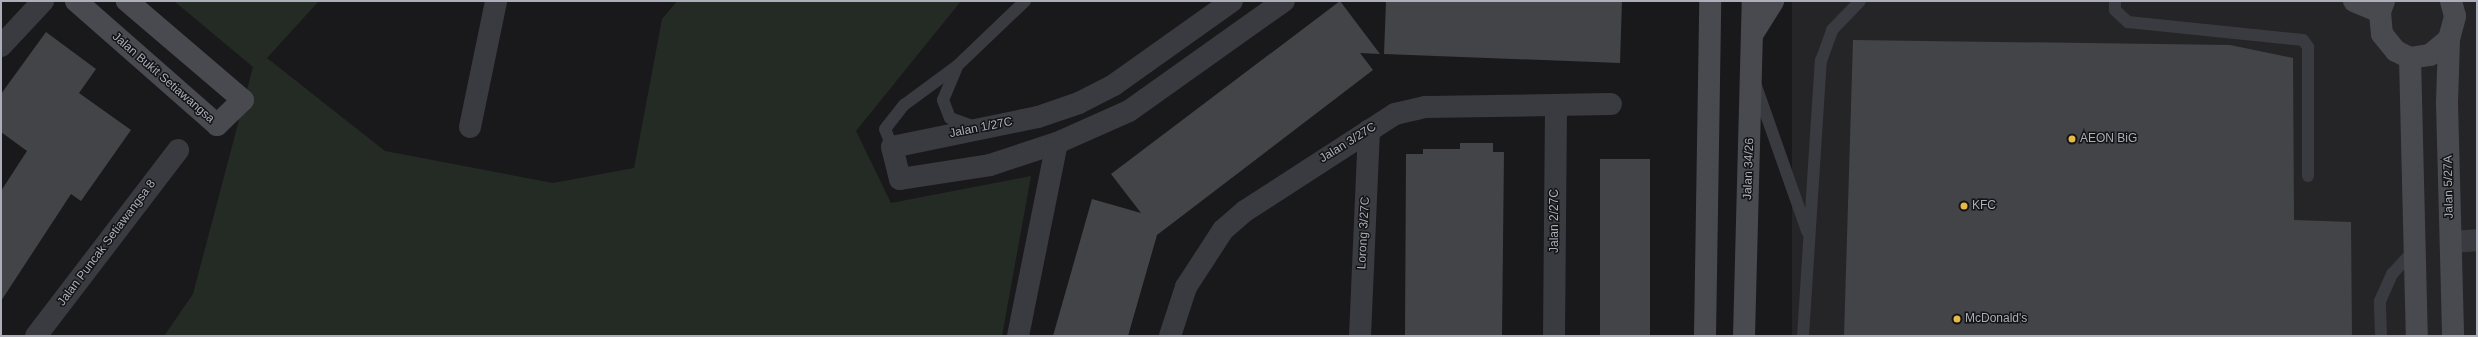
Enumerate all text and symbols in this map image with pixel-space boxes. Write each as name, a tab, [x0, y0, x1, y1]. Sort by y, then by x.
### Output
street label: Jalan Bukit Setiawangsa	[109, 30, 217, 126]
street label: Jalan 1/27C	[948, 115, 1014, 141]
street label: Jalan 3/27C	[1317, 120, 1379, 166]
place label: AEON BiG	[2080, 132, 2137, 146]
marker: AEON BiG	[2067, 134, 2077, 144]
street label: Jalan 34/26	[1741, 138, 1757, 200]
street label: Jalan 5/27A	[2441, 155, 2457, 219]
street label: Jalan Puncak Setiawangsa 8	[55, 177, 159, 309]
street label: Jalan 2/27C	[1548, 189, 1562, 253]
street label: Lorong 3/27C	[1355, 196, 1373, 270]
place label: KFC	[1972, 199, 1996, 213]
marker: KFC	[1959, 201, 1969, 211]
place label: McDonald's	[1965, 312, 2027, 326]
marker: McDonald's	[1952, 314, 1962, 324]

